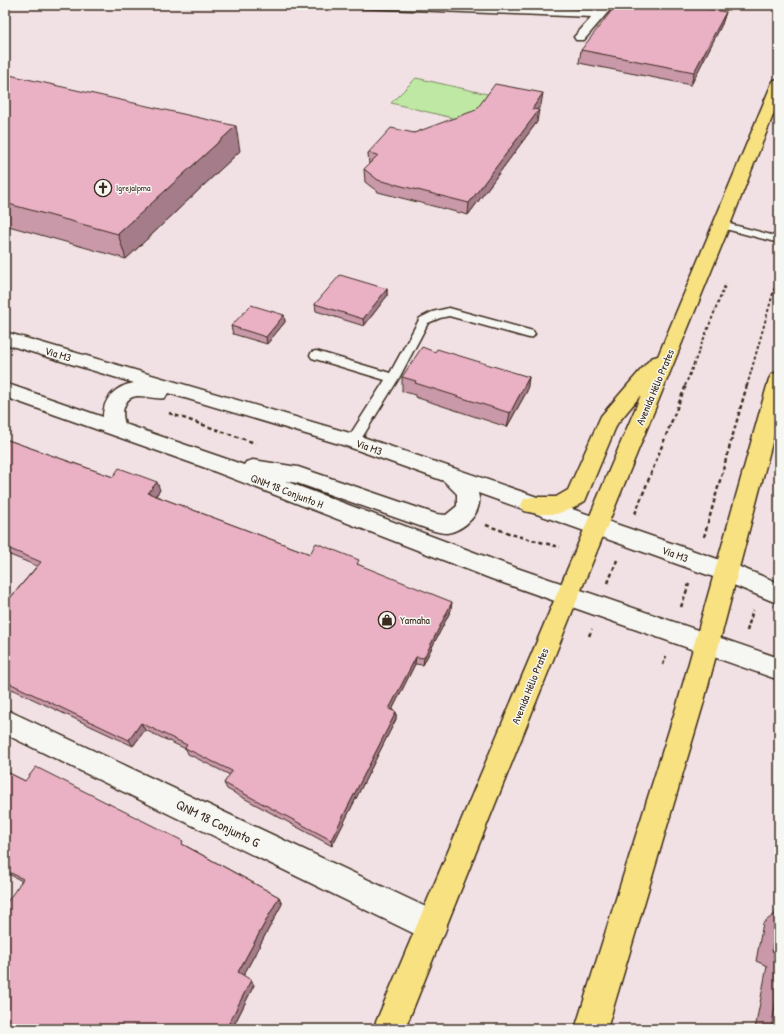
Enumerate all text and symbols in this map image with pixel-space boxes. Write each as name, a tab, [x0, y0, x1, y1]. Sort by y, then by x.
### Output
church icon: IgrejaIpma	[93, 178, 113, 198]
place label: IgrejaIpma	[116, 182, 151, 194]
street label: Via M3	[43, 343, 73, 365]
street label: Avenida Hélio Prates	[633, 347, 677, 427]
street label: Via M3	[354, 436, 384, 458]
street label: QNM 18 Conjunto H	[249, 471, 325, 511]
street label: Via M3	[660, 543, 690, 565]
shop icon: Yamaha	[377, 610, 397, 630]
place label: Yamaha	[400, 613, 431, 627]
street label: Avenida Hélio Prates	[508, 646, 552, 726]
street label: QNM 18 Conjunto G	[173, 795, 263, 851]

